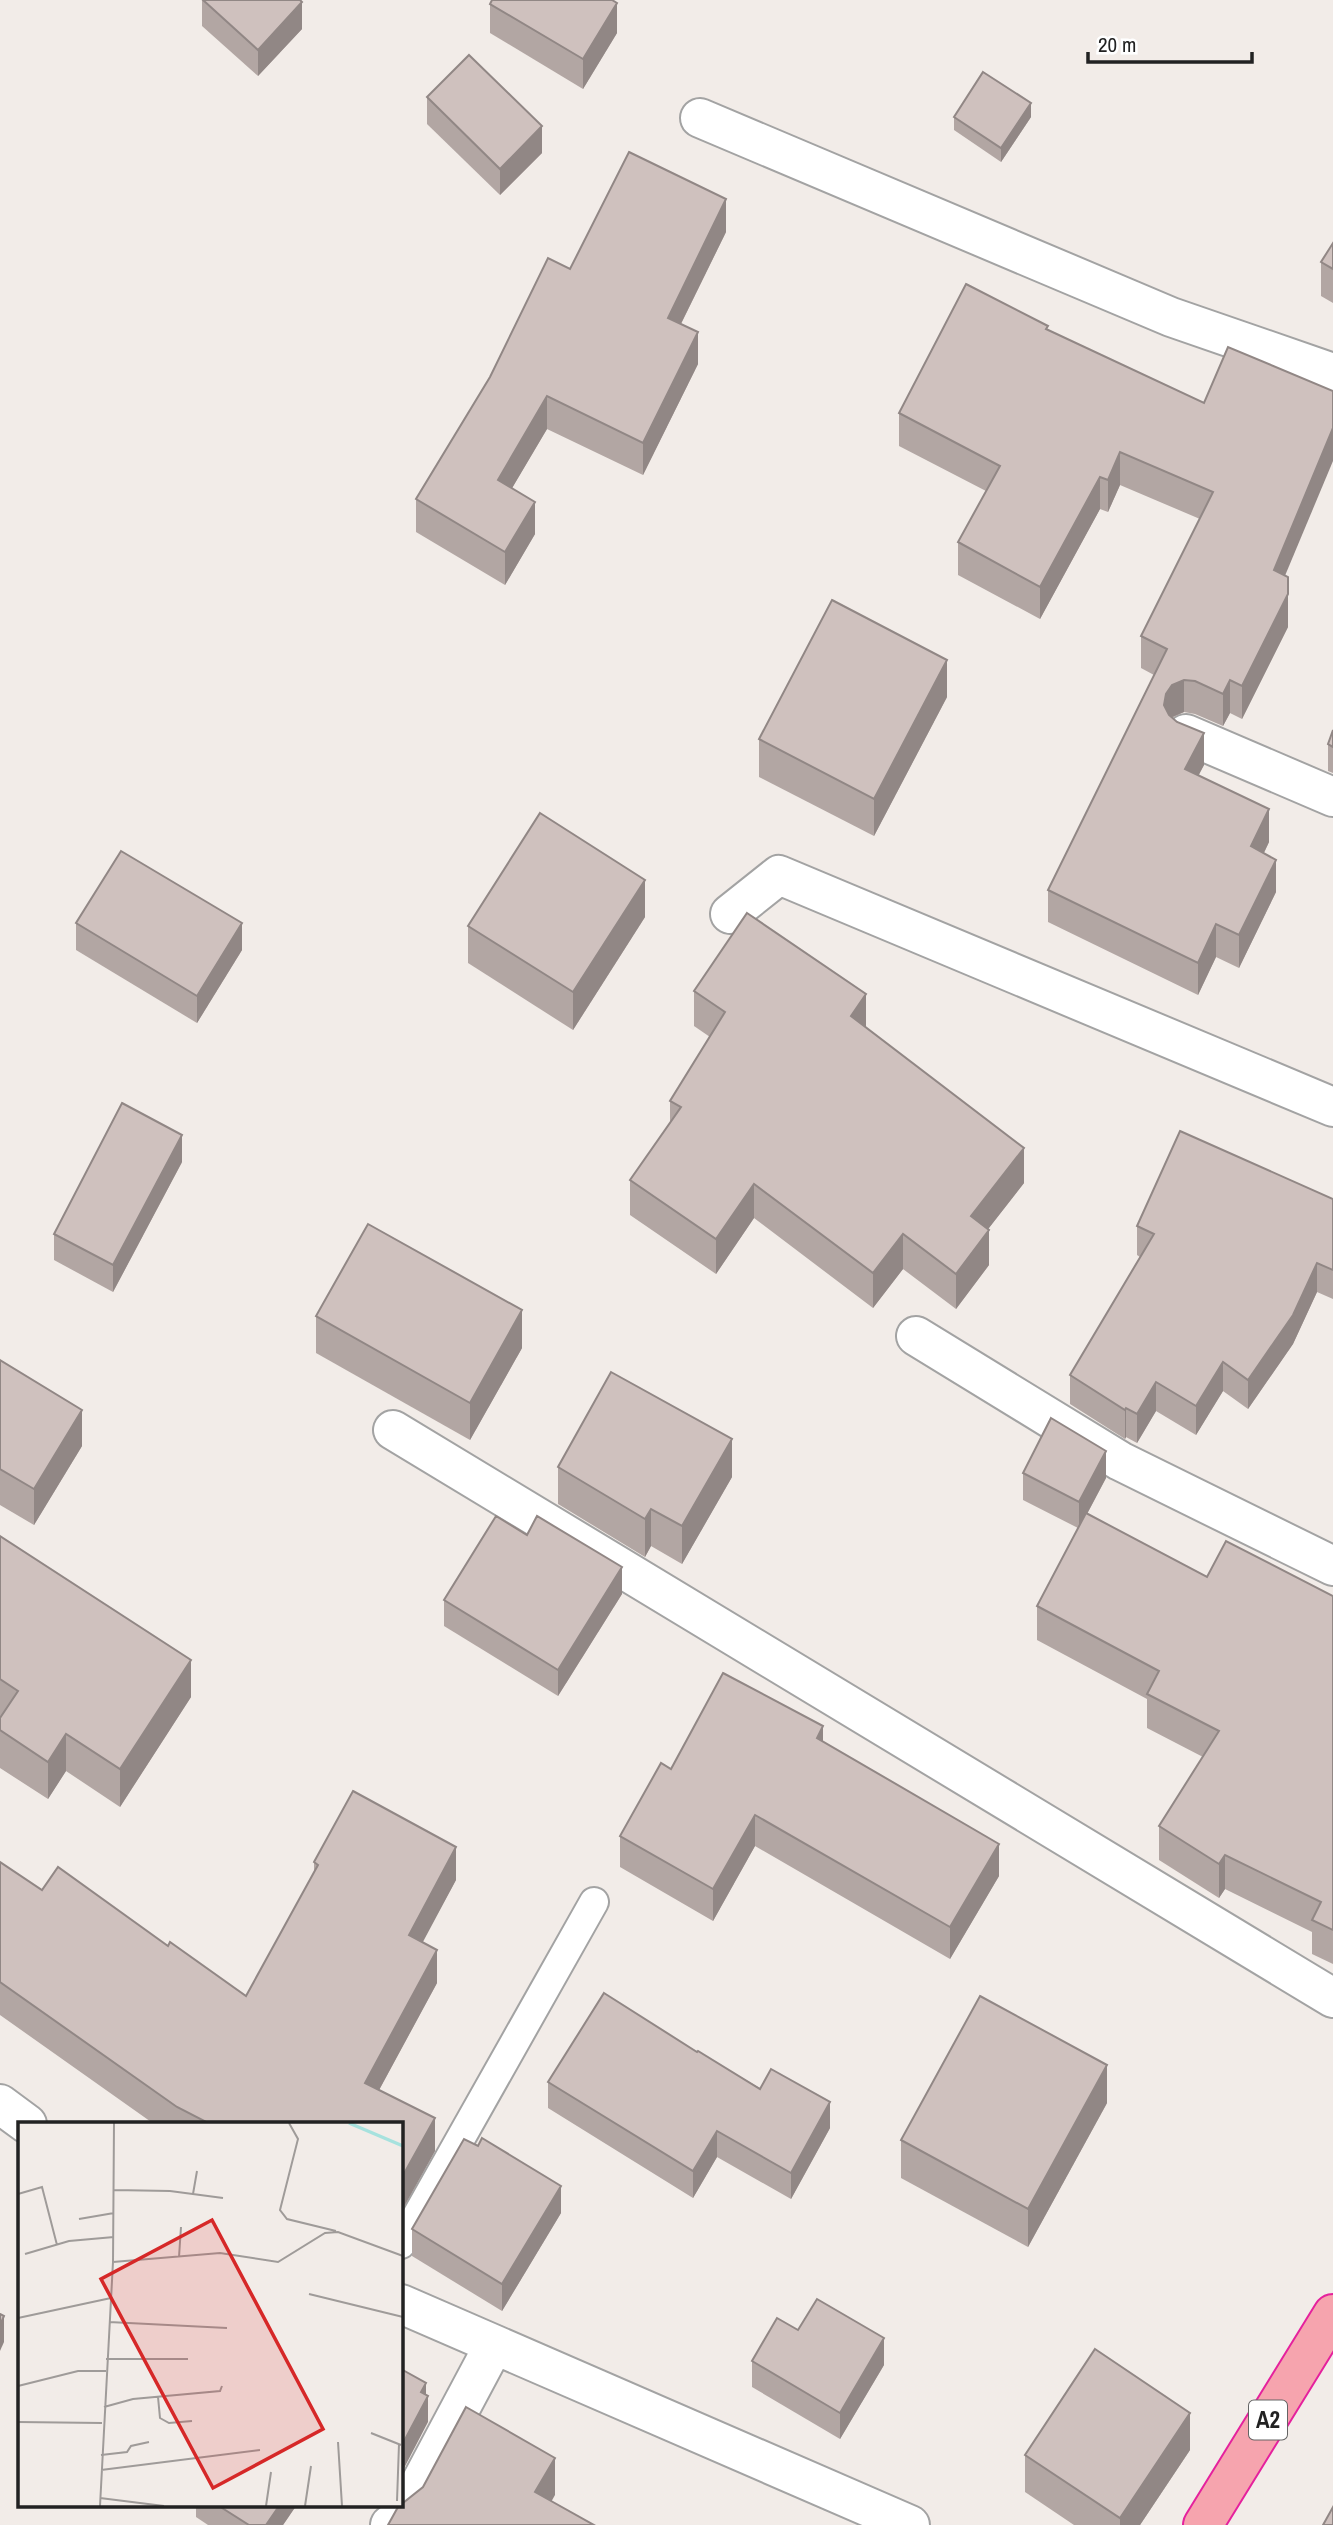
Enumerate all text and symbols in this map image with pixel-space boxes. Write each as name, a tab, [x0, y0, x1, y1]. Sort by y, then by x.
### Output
scale bar	[1088, 21, 1252, 65]
text: 20 m	[1098, 30, 1136, 59]
inset map	[18, 2122, 402, 2508]
road number: A2	[1249, 2400, 1287, 2440]

